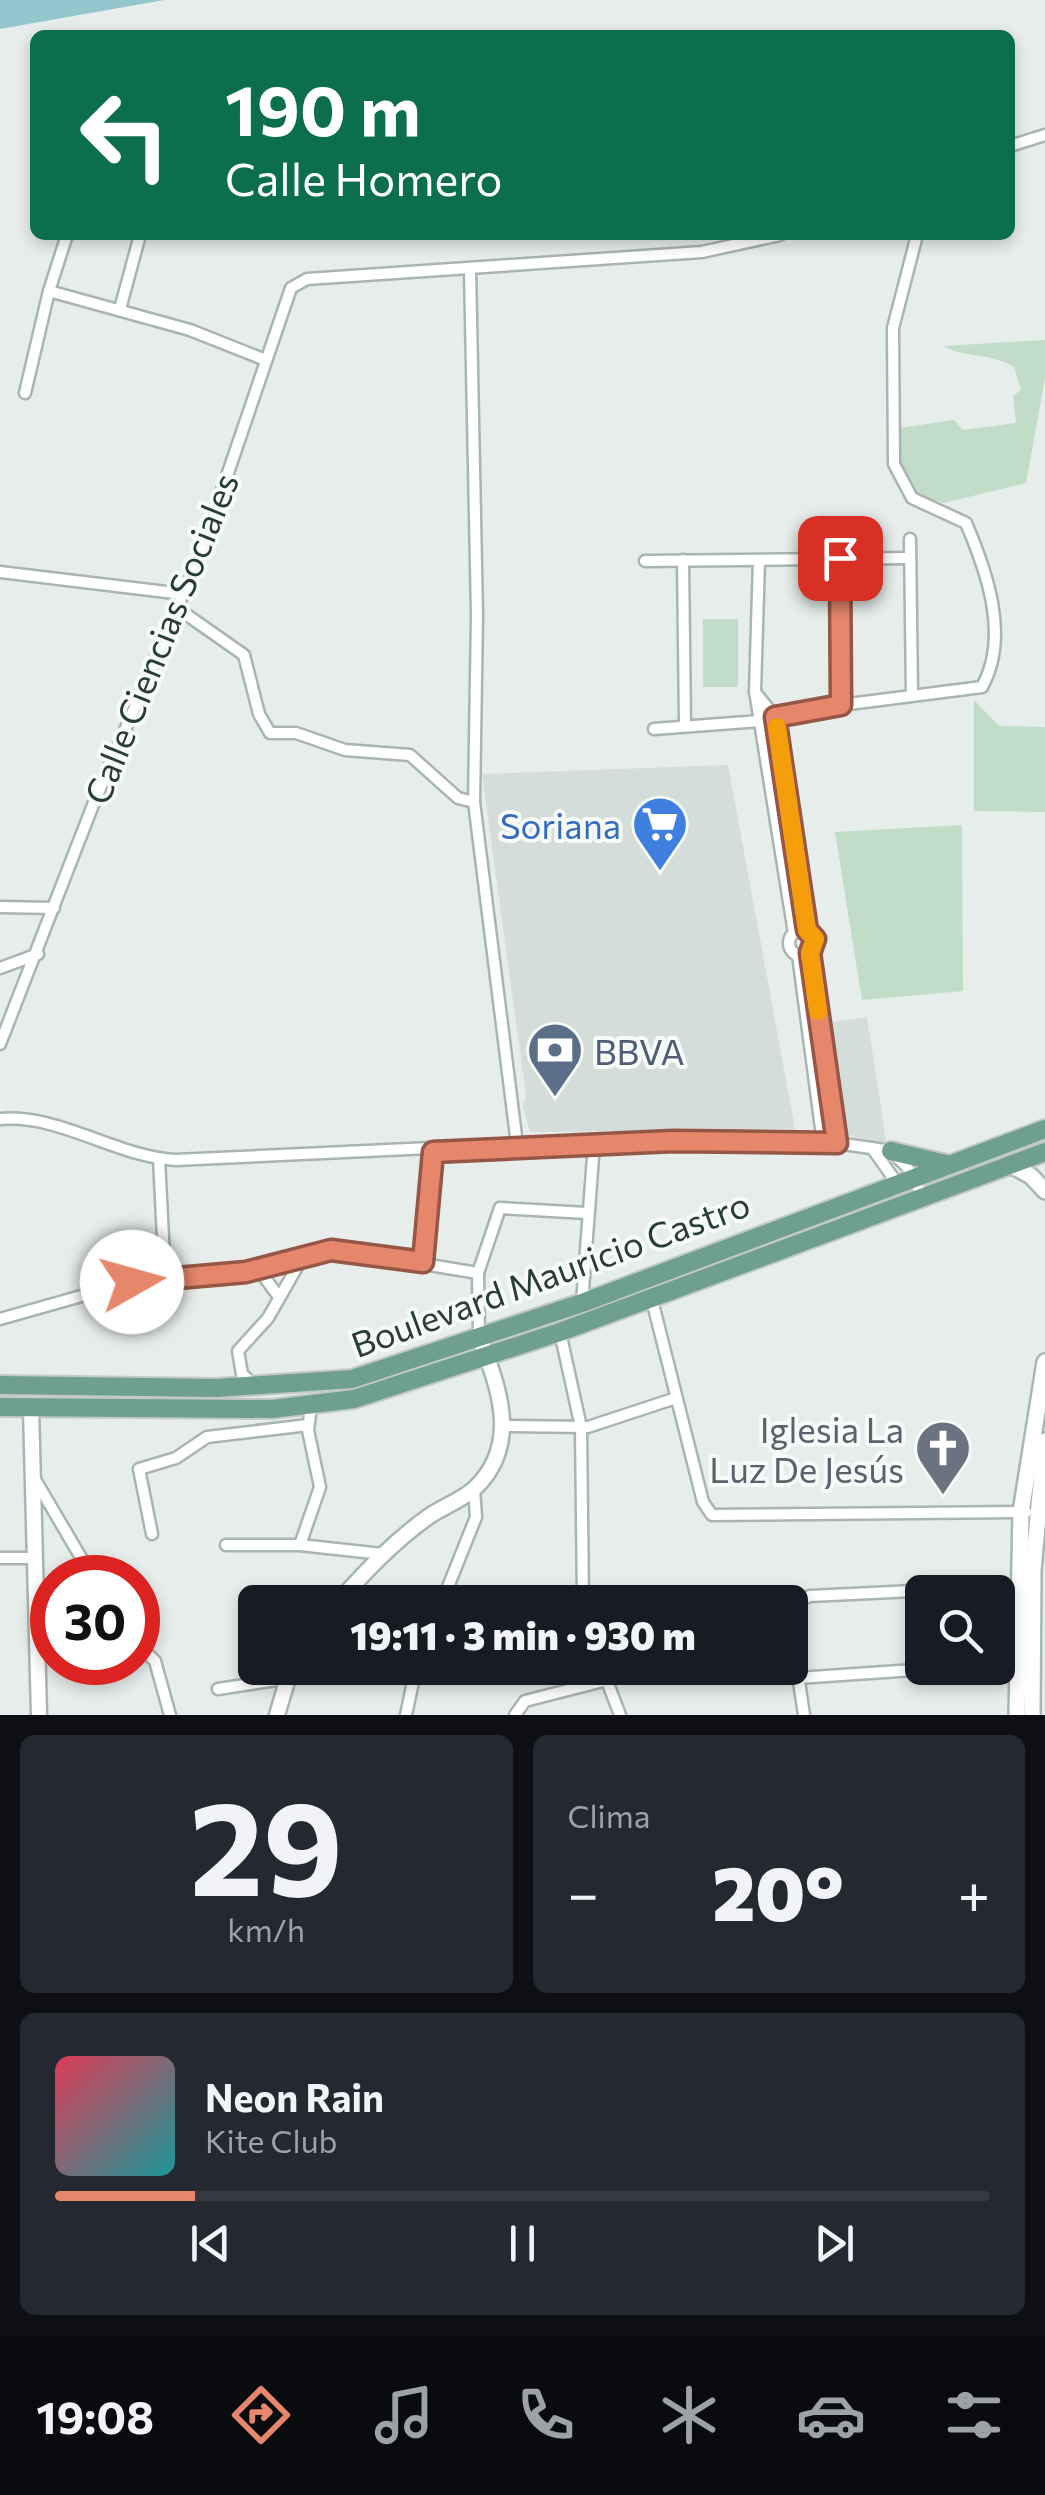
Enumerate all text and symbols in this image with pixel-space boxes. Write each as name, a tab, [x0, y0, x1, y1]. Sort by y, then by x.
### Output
text: 190 m	[225, 65, 421, 150]
icon: left	[60, 70, 190, 200]
text: Calle Homero	[225, 150, 502, 205]
street label: Calle Ciencias Sociales	[74, 466, 246, 810]
pin	[798, 516, 883, 601]
icon: arrive	[813, 531, 868, 586]
supermarket icon: Soriana	[630, 794, 690, 873]
place label: Soriana	[500, 803, 621, 846]
bank icon: BBVA	[525, 1020, 585, 1099]
place label: BBVA	[594, 1029, 685, 1072]
street label: Boulevard Mauricio Castro	[345, 1181, 755, 1365]
position arrow	[80, 1230, 184, 1334]
place label: Iglesia La Luz De Jesús	[709, 1407, 904, 1490]
church icon: Iglesia La Luz De Jesús	[913, 1418, 973, 1497]
speed limit sign: 30	[30, 1555, 160, 1685]
map controls	[905, 1575, 1015, 1685]
button: search	[905, 1575, 1015, 1685]
text: 19:11 · 3 min · 930 m	[350, 1611, 696, 1658]
text: 29	[190, 1764, 343, 1923]
text: Clima	[568, 1795, 650, 1835]
text: 20°	[712, 1845, 844, 1936]
text: −	[568, 1858, 599, 1925]
text: +	[958, 1858, 990, 1925]
text: km/h	[227, 1909, 305, 1949]
text: Neon Rain	[205, 2073, 384, 2120]
text: Kite Club	[205, 2120, 337, 2160]
icon: previous	[183, 2216, 238, 2271]
icon: pause	[495, 2216, 550, 2271]
icon: next	[807, 2216, 862, 2271]
icon: directions	[226, 2380, 296, 2450]
icon: music	[369, 2380, 439, 2450]
icon: phone	[511, 2380, 581, 2450]
icon: climate	[654, 2380, 724, 2450]
icon: car	[796, 2380, 866, 2450]
icon: filters	[939, 2380, 1009, 2450]
text: 19:08	[36, 2388, 154, 2443]

